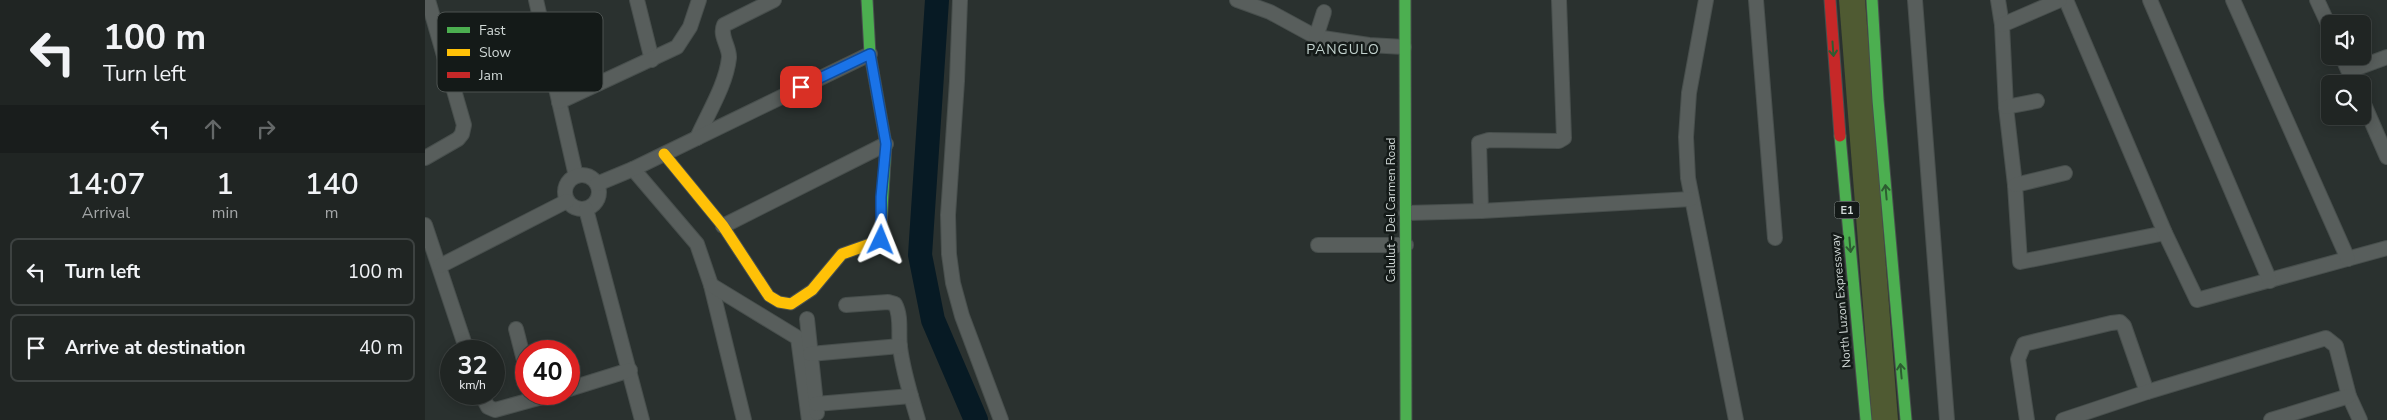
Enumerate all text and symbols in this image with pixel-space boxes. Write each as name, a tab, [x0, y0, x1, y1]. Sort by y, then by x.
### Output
legend	[437, 12, 603, 92]
text: 100 m	[103, 14, 206, 61]
map controls	[2321, 15, 2371, 125]
button: sound	[2321, 15, 2371, 65]
icon: left	[20, 20, 85, 85]
text: Fast	[479, 21, 505, 40]
district label: PANGULO	[1306, 40, 1380, 59]
one-way arrow	[1829, 40, 1838, 56]
text: Slow	[479, 43, 511, 62]
text: Turn left	[103, 59, 186, 89]
text: Jam	[478, 66, 503, 85]
pin	[780, 66, 822, 108]
icon: arrive	[787, 73, 815, 101]
button: search	[2321, 75, 2371, 125]
icon: left	[146, 115, 174, 143]
icon: ahead	[199, 115, 227, 143]
icon: right	[252, 115, 280, 143]
street label: Calulut - Del Carmen Road	[1383, 137, 1399, 283]
text: 14:07	[66, 164, 145, 205]
text: 1	[216, 164, 234, 205]
text: 140	[305, 164, 359, 205]
one-way arrow	[1881, 184, 1890, 200]
text: Arrival	[82, 202, 130, 224]
text: min	[212, 202, 238, 224]
text: m	[325, 202, 339, 224]
road number: E1	[1835, 202, 1859, 218]
position arrow	[854, 213, 906, 265]
street label: North Luzon Expressway	[1827, 233, 1855, 369]
one-way arrow	[1845, 237, 1855, 253]
icon: left	[22, 258, 50, 286]
text: Turn left	[65, 259, 140, 285]
text: 100 m	[348, 259, 403, 285]
icon: arrive	[22, 334, 50, 362]
text: Arrive at destination	[65, 335, 246, 361]
text: 40 m	[359, 335, 403, 361]
speed limit sign: 40	[515, 340, 580, 405]
text: 32	[457, 349, 488, 383]
one-way arrow	[1897, 364, 1906, 380]
text: km/h	[459, 377, 486, 393]

